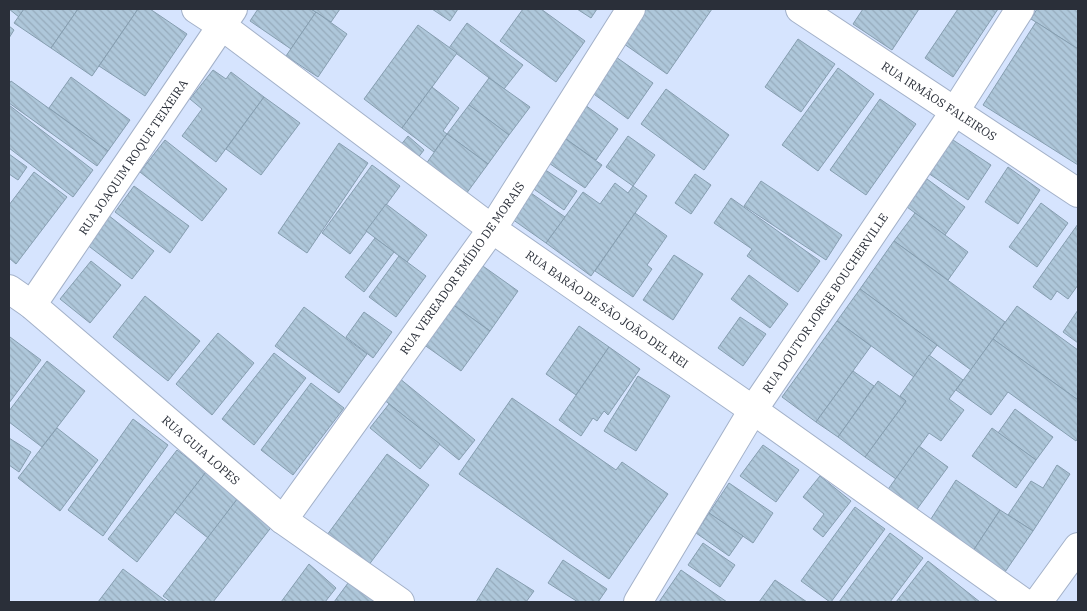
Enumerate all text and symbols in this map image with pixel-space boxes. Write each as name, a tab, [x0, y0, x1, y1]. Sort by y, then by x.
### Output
street label: RUA IRMÃOS FALEIROS	[879, 58, 999, 144]
street label: RUA JOAQUIM ROQUE TEIXEIRA	[75, 76, 191, 238]
street label: RUA VEREADOR EMÍDIO DE MORAIS	[396, 179, 528, 357]
street label: RUA DOUTOR JORGE BOUCHERVILLE	[759, 210, 891, 396]
street label: RUA BARÃO DE SÃO JOÃO DEL REI	[523, 247, 691, 371]
street label: RUA GUIA LOPES	[159, 412, 243, 488]

